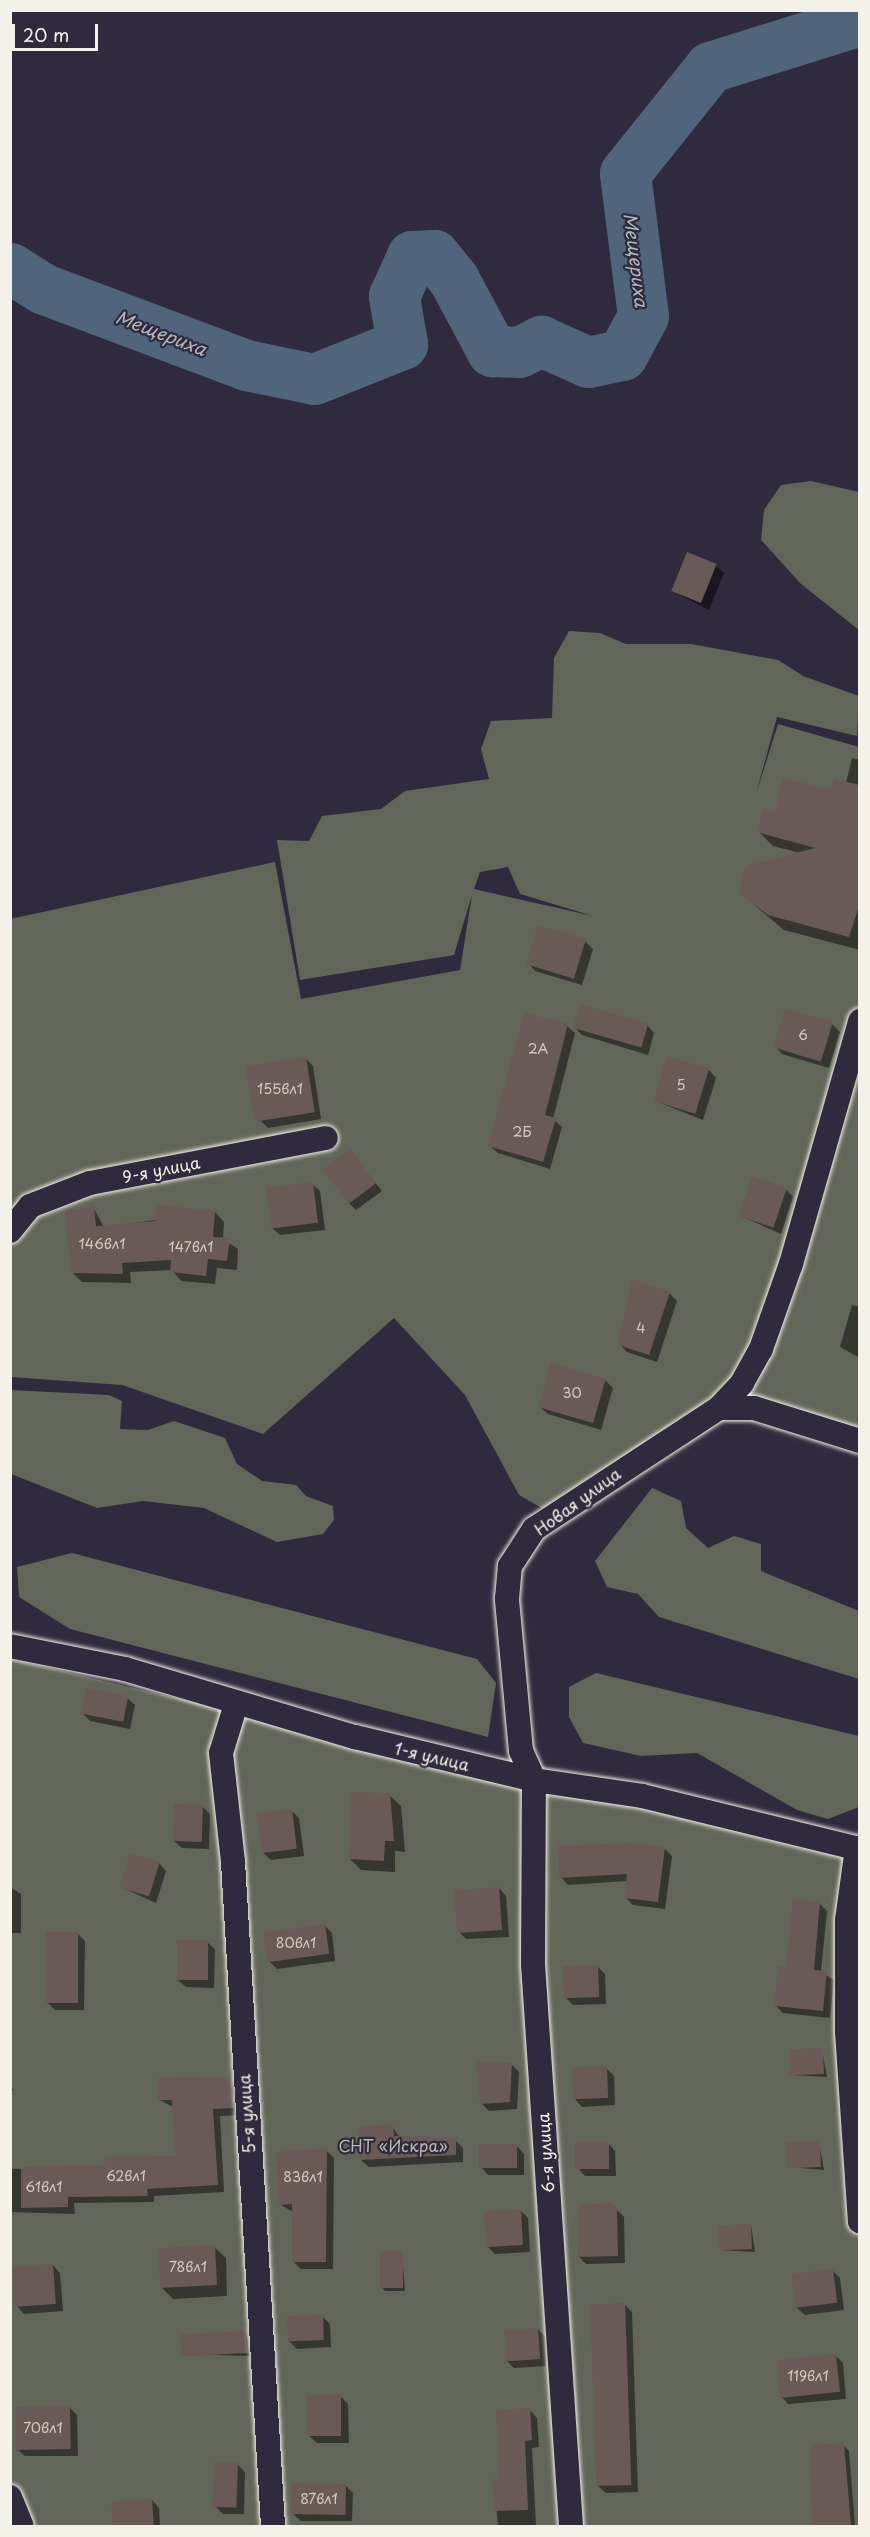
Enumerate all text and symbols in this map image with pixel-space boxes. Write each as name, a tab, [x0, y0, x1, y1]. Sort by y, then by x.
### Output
scale bar	[15, 12, 100, 50]
text: 20 m	[23, 21, 69, 48]
water label: Мещериха	[619, 212, 653, 308]
water label: Мещериха	[113, 306, 209, 360]
house number: 6	[798, 1027, 808, 1043]
house number: 2А	[528, 1041, 548, 1057]
house number: 5	[676, 1077, 686, 1093]
house number: 155вл1	[257, 1081, 303, 1097]
house number: 2Б	[512, 1124, 532, 1140]
street label: 9-я улица	[120, 1152, 202, 1186]
house number: 146вл1	[78, 1236, 126, 1252]
house number: 147вл1	[169, 1239, 213, 1255]
house number: 4	[636, 1320, 646, 1336]
house number: 30	[562, 1385, 582, 1401]
street label: Новая улица	[530, 1463, 624, 1539]
street label: 1-я улица	[392, 1738, 472, 1774]
house number: 80вл1	[276, 1935, 316, 1951]
street label: 5-я улица	[234, 2074, 258, 2154]
street label: 6-я улица	[533, 2112, 557, 2194]
park label: СНТ «Искра»	[338, 2135, 448, 2155]
house number: 62вл1	[106, 2168, 146, 2184]
house number: 83вл1	[283, 2169, 323, 2185]
house number: 61вл1	[25, 2179, 63, 2195]
house number: 78вл1	[169, 2259, 207, 2275]
house number: 119вл1	[787, 2368, 829, 2384]
house number: 70вл1	[23, 2420, 63, 2436]
house number: 87вл1	[300, 2491, 338, 2507]

